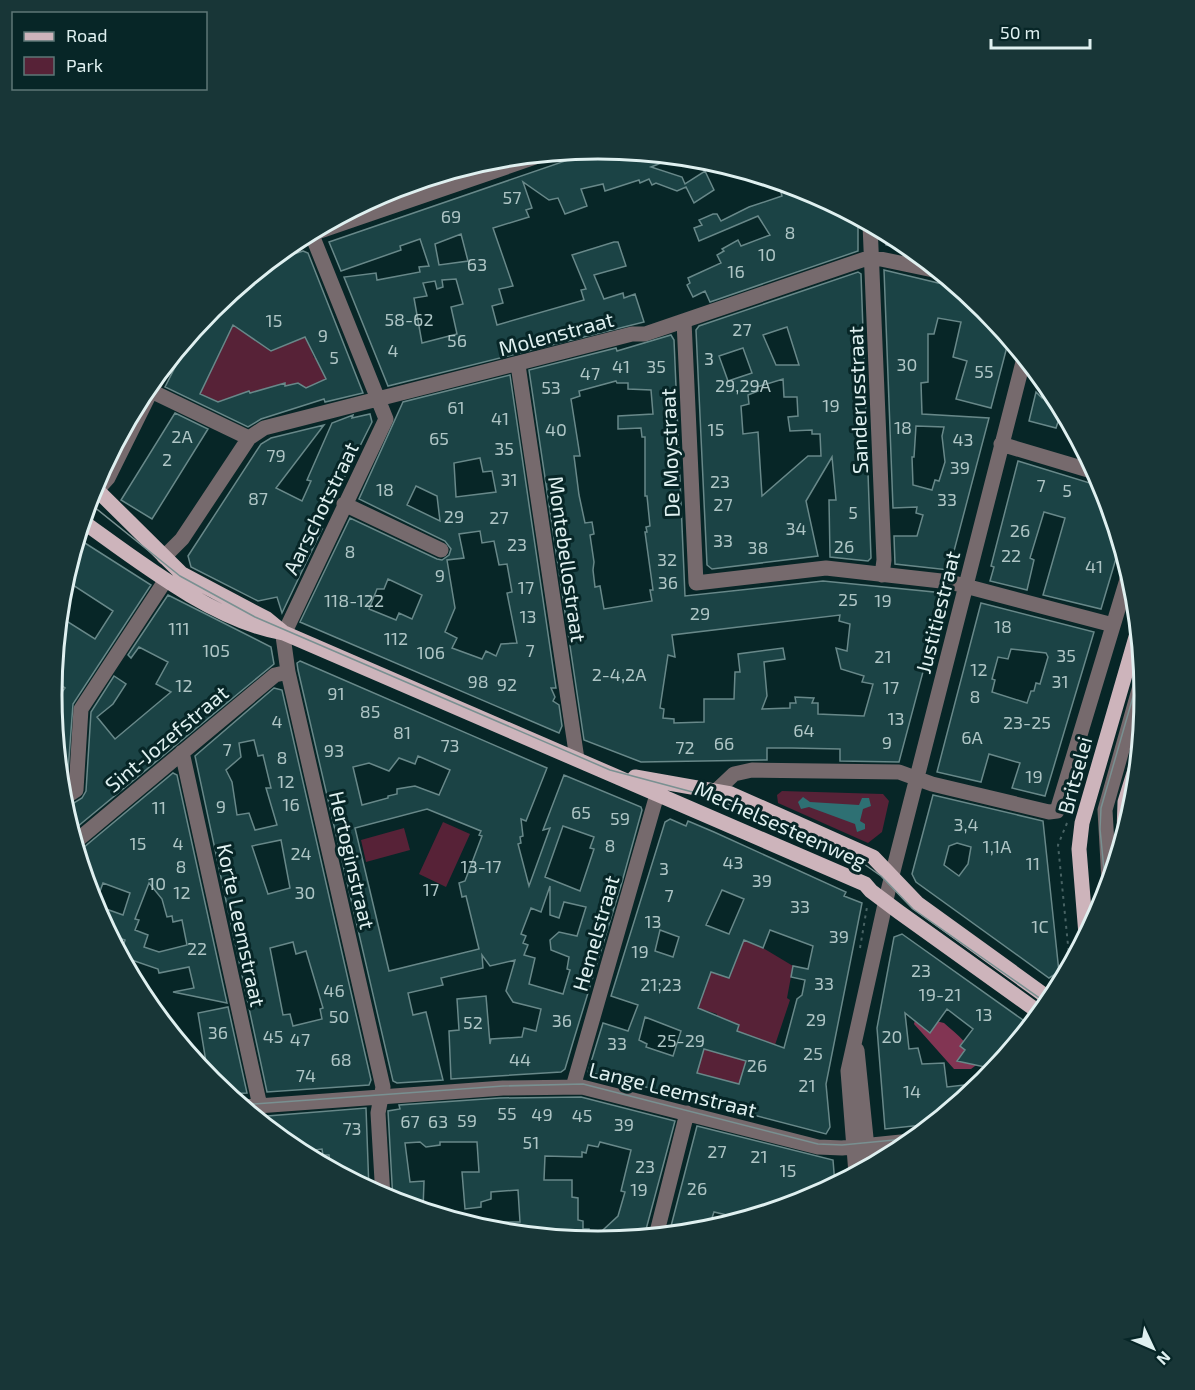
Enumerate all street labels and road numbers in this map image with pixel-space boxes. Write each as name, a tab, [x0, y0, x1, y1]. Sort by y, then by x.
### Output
street label: Molenstraat	[496, 306, 616, 360]
street label: Sanderusstraat	[842, 326, 872, 474]
street label: De Moystraat	[654, 388, 684, 518]
street label: Aarschotstraat	[277, 438, 363, 578]
street label: Montebellostraat	[544, 474, 592, 644]
street label: Justitiestraat	[910, 548, 964, 676]
street label: Sint-Jozefstraat	[99, 679, 233, 797]
street label: Britselei	[1052, 733, 1096, 817]
street label: Mechelsesteenweg	[691, 775, 871, 873]
street label: Hertoginstraat	[325, 789, 381, 931]
street label: Korte Leemstraat	[212, 841, 272, 1009]
street label: Hemelstraat	[567, 872, 623, 994]
street label: Lange Leemstraat	[587, 1056, 759, 1122]

